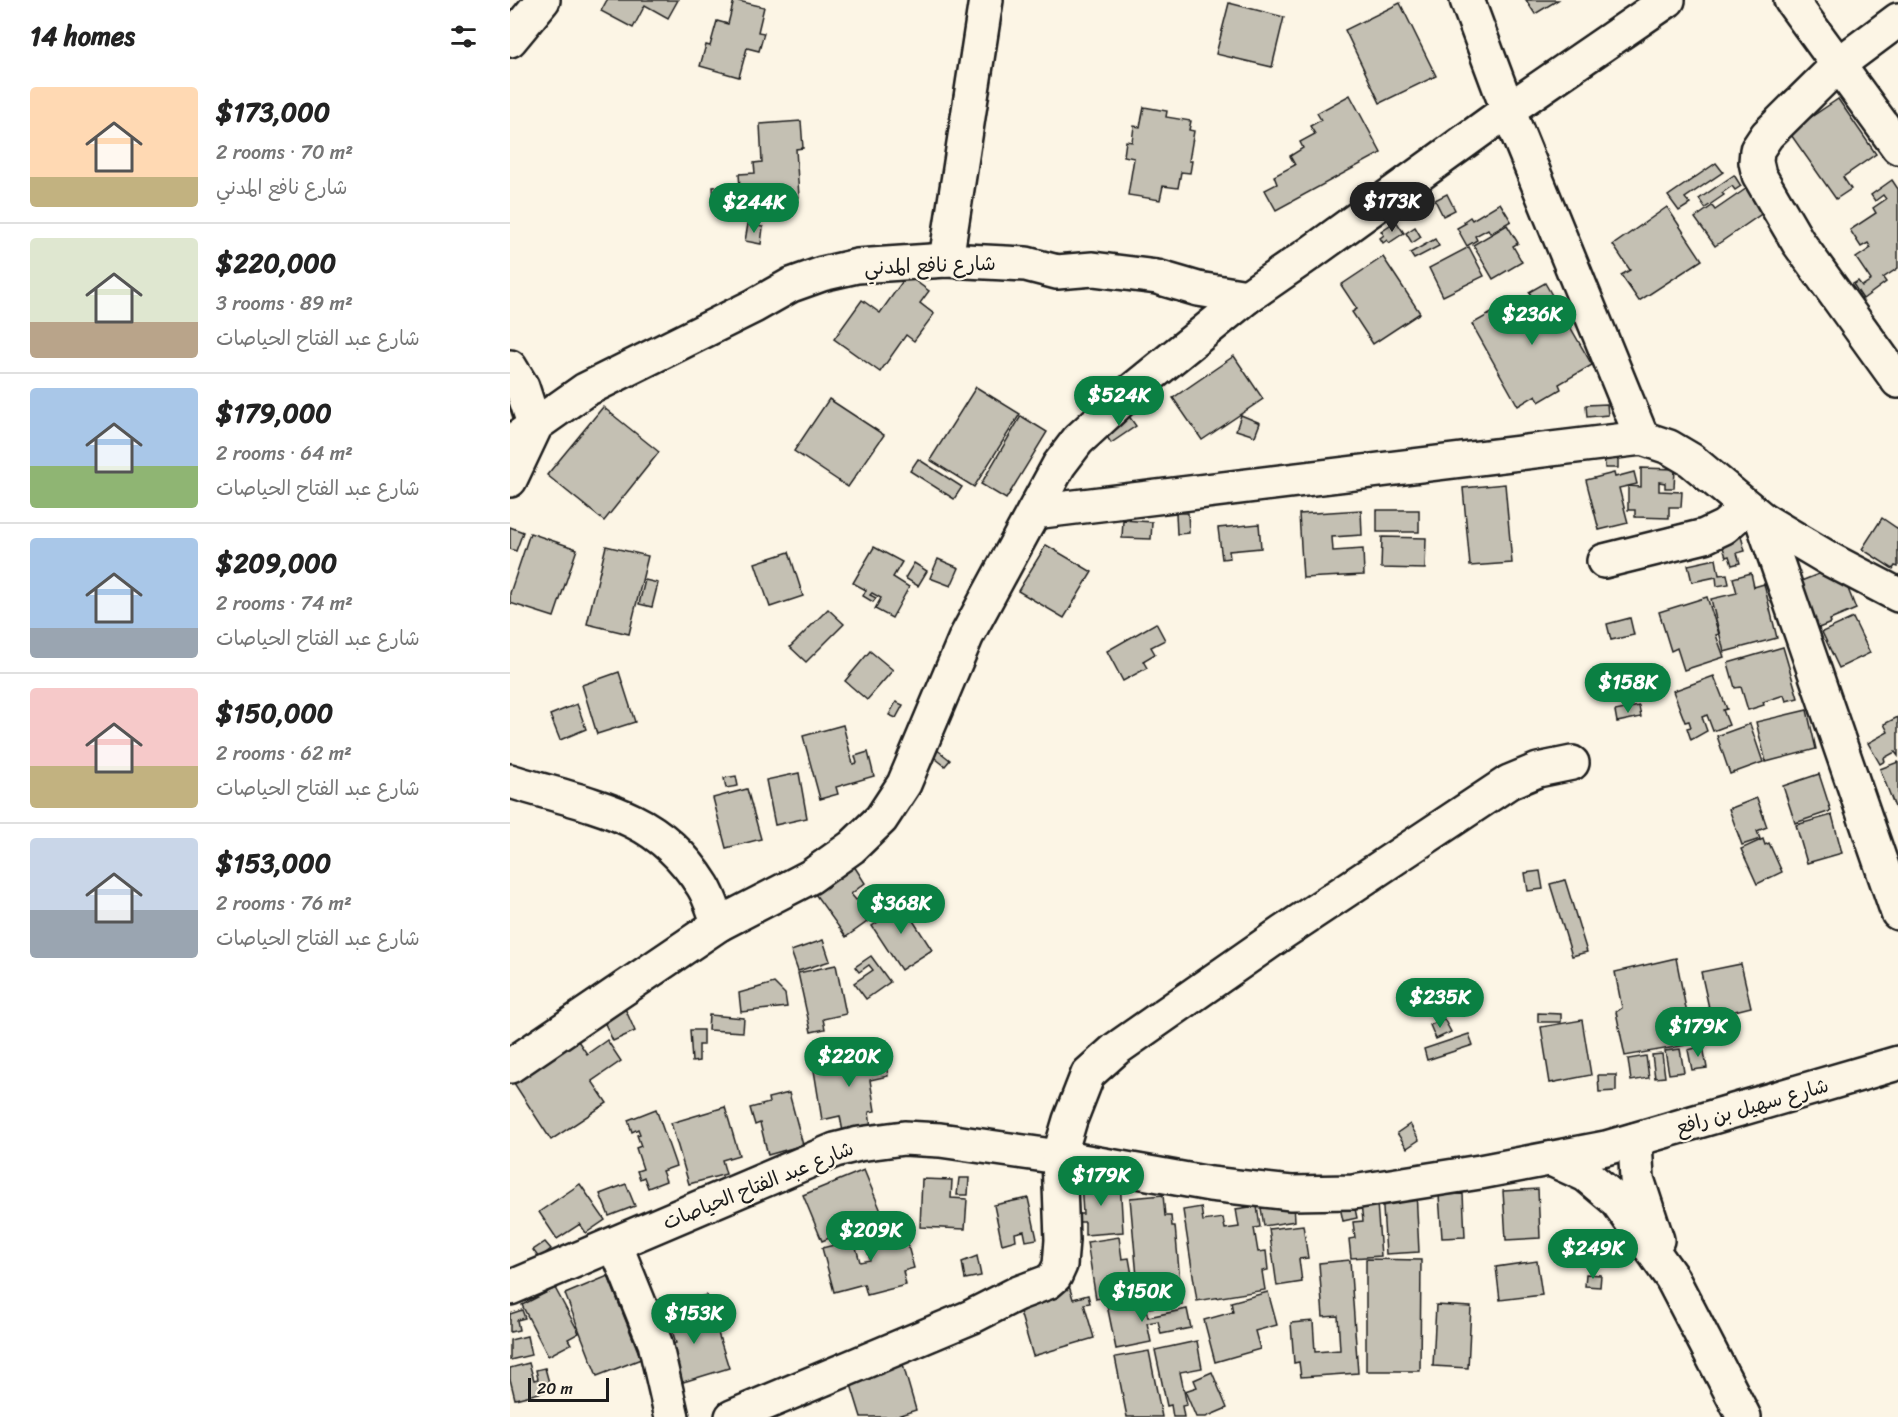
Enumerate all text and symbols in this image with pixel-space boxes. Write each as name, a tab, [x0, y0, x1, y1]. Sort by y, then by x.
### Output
text: 14 homes	[30, 13, 135, 59]
icon: filters	[447, 20, 480, 53]
text: $173,000	[216, 89, 330, 135]
icon: home	[78, 111, 150, 183]
text: 2 rooms · 70 m²	[216, 135, 353, 170]
text: شارع نافع المدني	[216, 170, 348, 205]
pin: $173K	[1350, 182, 1434, 233]
pin: $244K	[712, 183, 796, 234]
text: $173K	[1364, 184, 1420, 219]
text: $244K	[723, 185, 785, 220]
text: $220,000	[216, 240, 336, 286]
street label: شارع نافع المدني	[864, 246, 996, 285]
icon: home	[78, 262, 150, 334]
text: 3 rooms · 89 m²	[216, 286, 353, 321]
pin: $236K	[1490, 295, 1574, 346]
text: $236K	[1502, 297, 1562, 332]
text: شارع عبد الفتاح الحياصات	[216, 321, 420, 356]
pin: $524K	[1077, 376, 1161, 427]
text: $524K	[1088, 378, 1150, 413]
text: $179,000	[216, 390, 332, 436]
icon: home	[78, 412, 150, 484]
text: 2 rooms · 64 m²	[216, 436, 353, 471]
text: شارع عبد الفتاح الحياصات	[216, 471, 420, 506]
text: $209,000	[216, 540, 337, 586]
icon: home	[78, 562, 150, 634]
text: 2 rooms · 74 m²	[216, 586, 353, 621]
text: شارع عبد الفتاح الحياصات	[216, 621, 420, 656]
pin: $158K	[1586, 663, 1670, 714]
text: $158K	[1599, 665, 1657, 700]
text: $150,000	[216, 690, 333, 736]
icon: home	[78, 712, 150, 784]
text: 2 rooms · 62 m²	[216, 736, 352, 771]
text: شارع عبد الفتاح الحياصات	[216, 771, 420, 806]
text: $153,000	[216, 840, 331, 886]
icon: home	[78, 862, 150, 934]
pin: $368K	[859, 884, 943, 935]
text: 2 rooms · 76 m²	[216, 886, 352, 921]
text: $368K	[871, 886, 931, 921]
text: شارع عبد الفتاح الحياصات	[216, 921, 420, 956]
pin: $235K	[1398, 978, 1482, 1029]
text: $235K	[1410, 980, 1470, 1015]
pin: $179K	[1656, 1007, 1740, 1058]
text: $179K	[1669, 1009, 1727, 1044]
pin: $220K	[807, 1037, 891, 1088]
text: $220K	[818, 1039, 880, 1074]
street label: شارع سهيل بن رافع	[1671, 1068, 1833, 1145]
street label: شارع عبد الفتاح الحياصات	[657, 1131, 859, 1240]
pin: $179K	[1059, 1156, 1143, 1207]
text: $179K	[1072, 1158, 1130, 1193]
pin: $209K	[829, 1211, 913, 1262]
text: $209K	[840, 1213, 902, 1248]
pin: $249K	[1551, 1229, 1635, 1280]
text: $249K	[1562, 1231, 1624, 1266]
pin: $150K	[1100, 1272, 1184, 1323]
text: $150K	[1112, 1274, 1172, 1309]
pin: $153K	[652, 1294, 736, 1345]
text: $153K	[665, 1296, 723, 1331]
text: 20 m	[537, 1374, 573, 1403]
scale bar	[528, 1375, 609, 1402]

